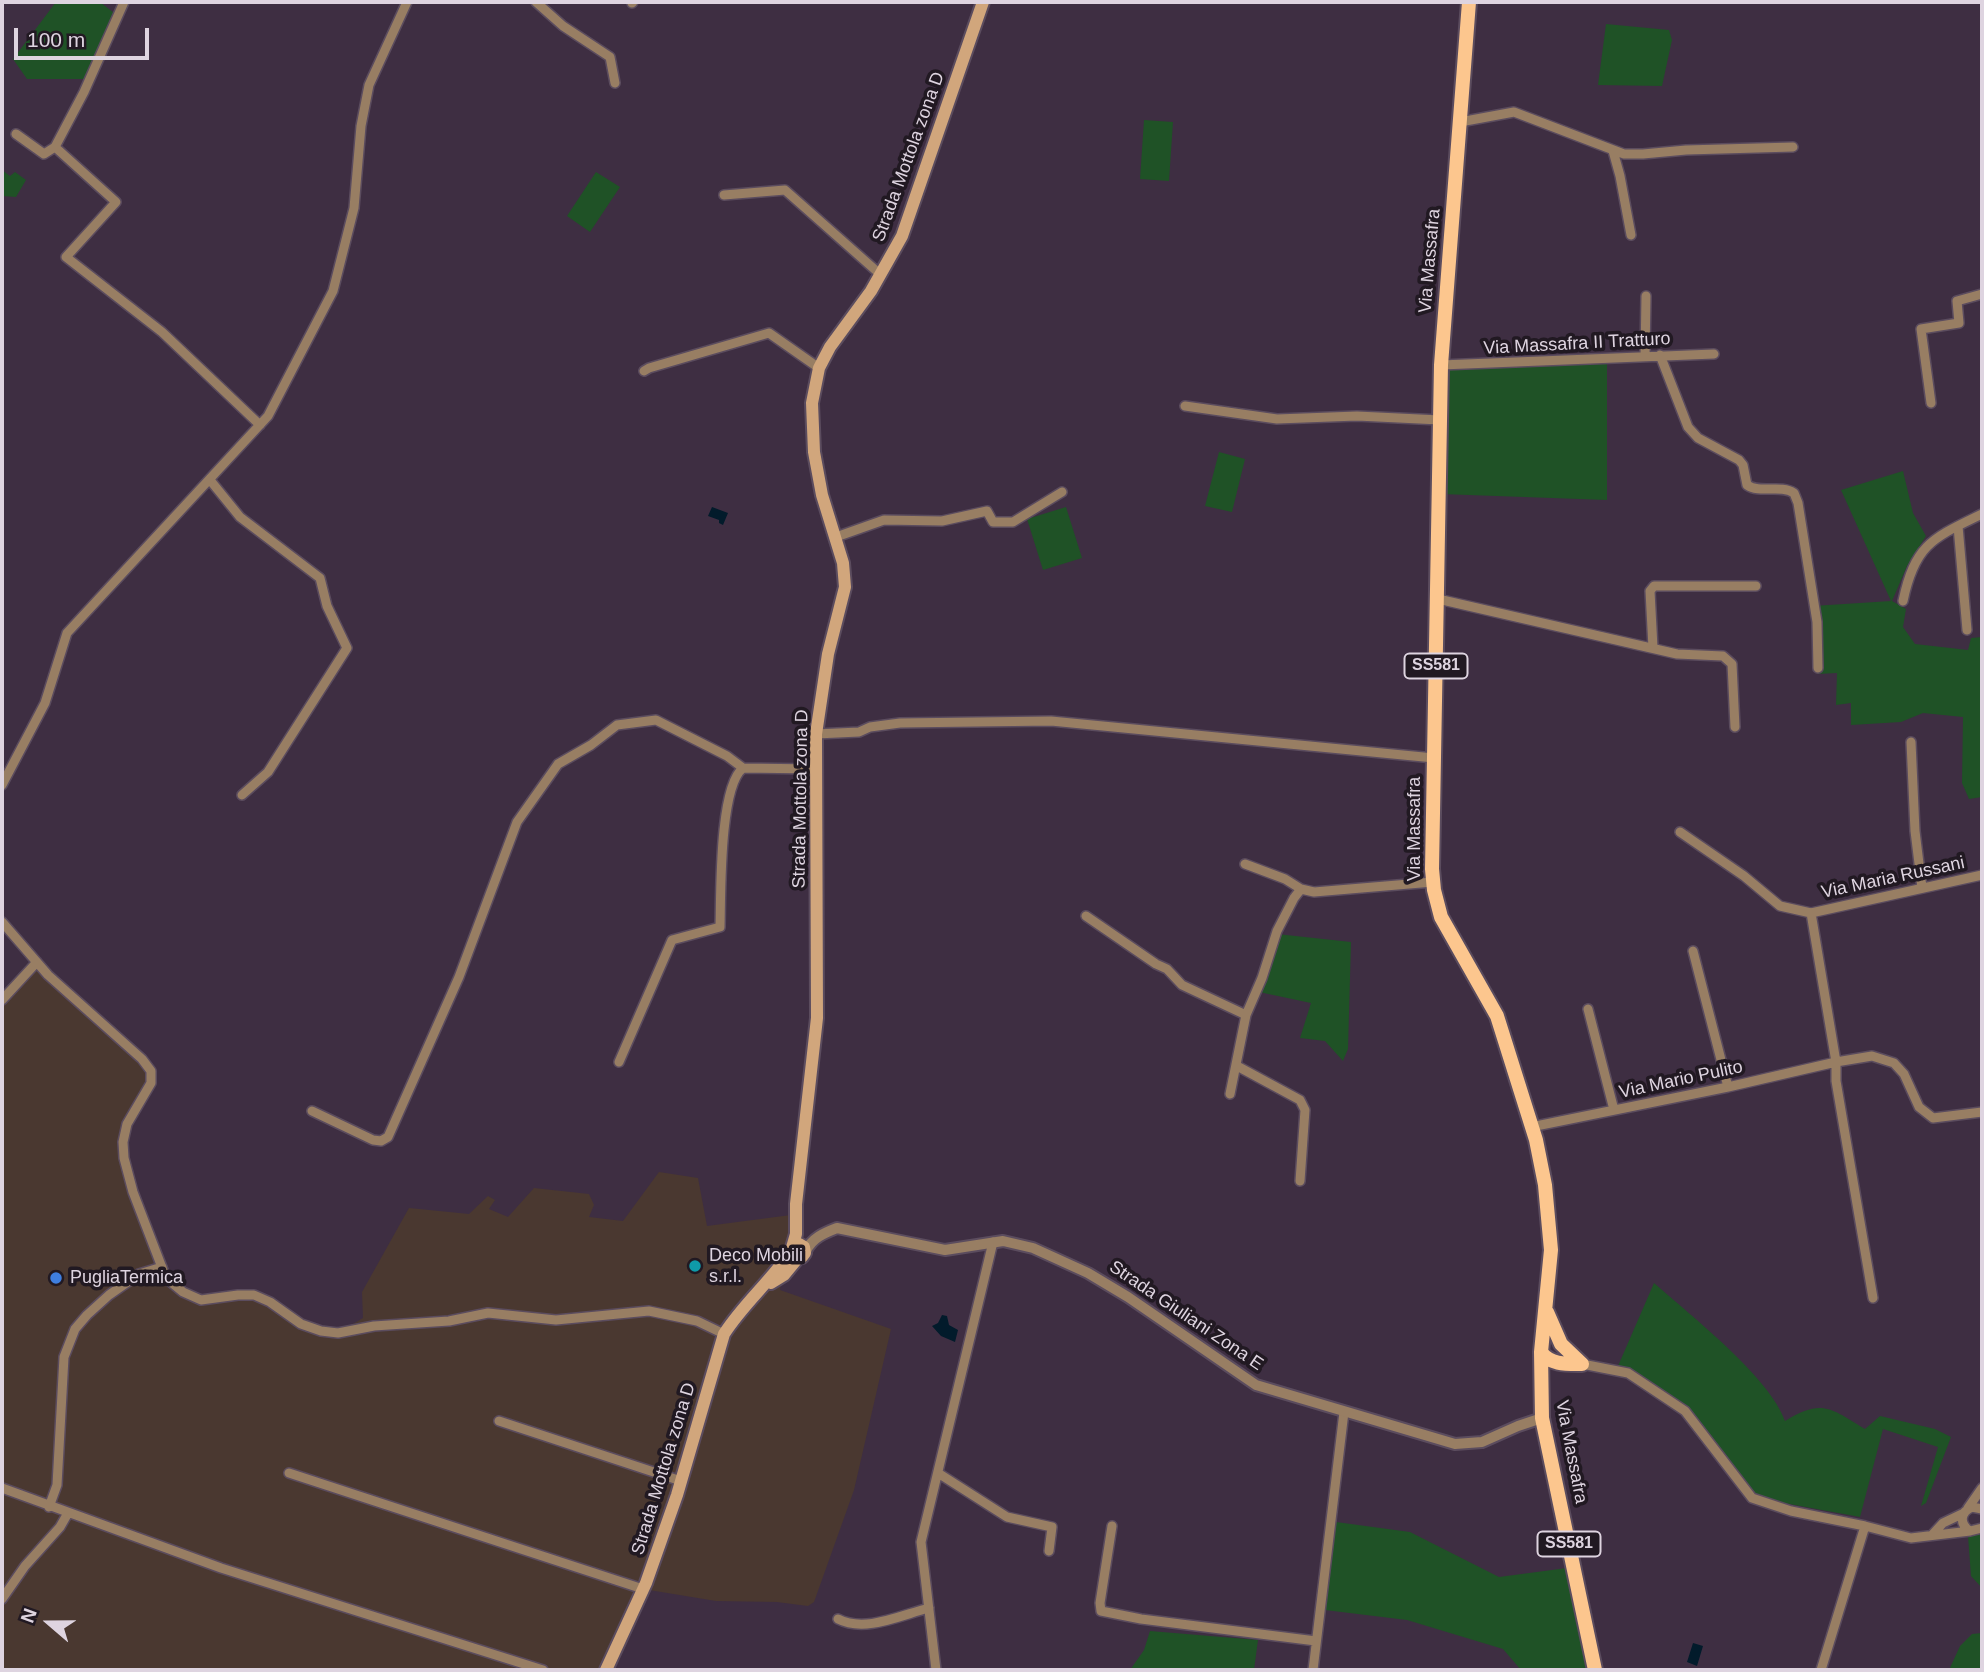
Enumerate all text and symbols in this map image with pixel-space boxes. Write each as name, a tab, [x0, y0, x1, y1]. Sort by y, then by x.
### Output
scale bar	[18, 14, 152, 58]
text: 100 m	[27, 28, 85, 51]
street label: Strada Mottola zona D	[868, 69, 950, 245]
street label: Via Massafra	[1415, 208, 1445, 314]
street label: Via Massafra II Tratturo	[1483, 328, 1671, 360]
road number: SS581	[1404, 653, 1468, 678]
street label: Strada Mottola zona D	[789, 709, 813, 889]
street label: Via Massafra	[1404, 777, 1426, 881]
street label: Via Maria Russani	[1819, 852, 1967, 904]
street label: Via Mario Pulito	[1617, 1056, 1745, 1104]
place label: Deco Mobili s.r.l.	[709, 1245, 803, 1288]
street label: Strada Giuliani Zona E	[1105, 1256, 1267, 1376]
marker: Deco Mobili s.r.l.	[687, 1258, 703, 1274]
place label: PugliaTermica	[70, 1267, 183, 1289]
marker: PugliaTermica	[48, 1270, 64, 1286]
street label: Strada Mottola zona D	[627, 1380, 701, 1558]
street label: Via Massafra	[1550, 1399, 1592, 1505]
road number: SS581	[1538, 1532, 1600, 1556]
north arrow	[14, 1588, 84, 1658]
text: N	[17, 1606, 41, 1626]

